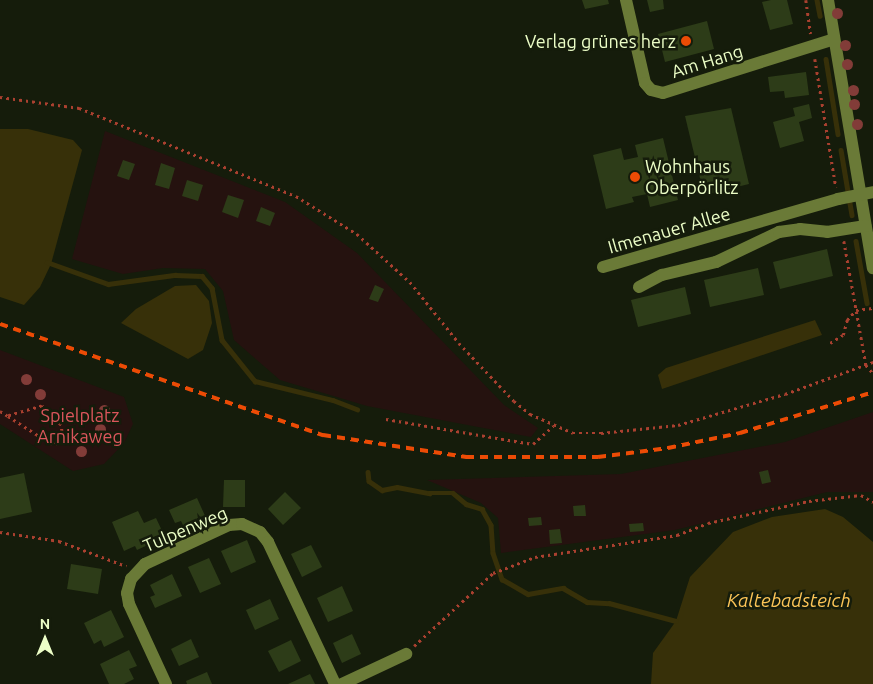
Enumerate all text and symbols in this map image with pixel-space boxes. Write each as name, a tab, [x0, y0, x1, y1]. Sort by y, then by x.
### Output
place label: Verlag grünes herz	[525, 30, 676, 52]
marker: Verlag grünes herz	[680, 35, 692, 47]
street label: Am Hang	[669, 40, 745, 82]
place label: Wohnhaus Oberpörlitz	[645, 156, 739, 198]
marker: Wohnhaus Oberpörlitz	[629, 171, 641, 183]
street label: Ilmenauer Allee	[605, 202, 733, 258]
park label: Spielplatz Arnikaweg	[37, 405, 123, 448]
street label: Tulpenweg	[140, 502, 230, 556]
water label: Kaltebadsteich	[727, 590, 851, 612]
north arrow	[20, 614, 70, 664]
text: N	[40, 616, 50, 632]

